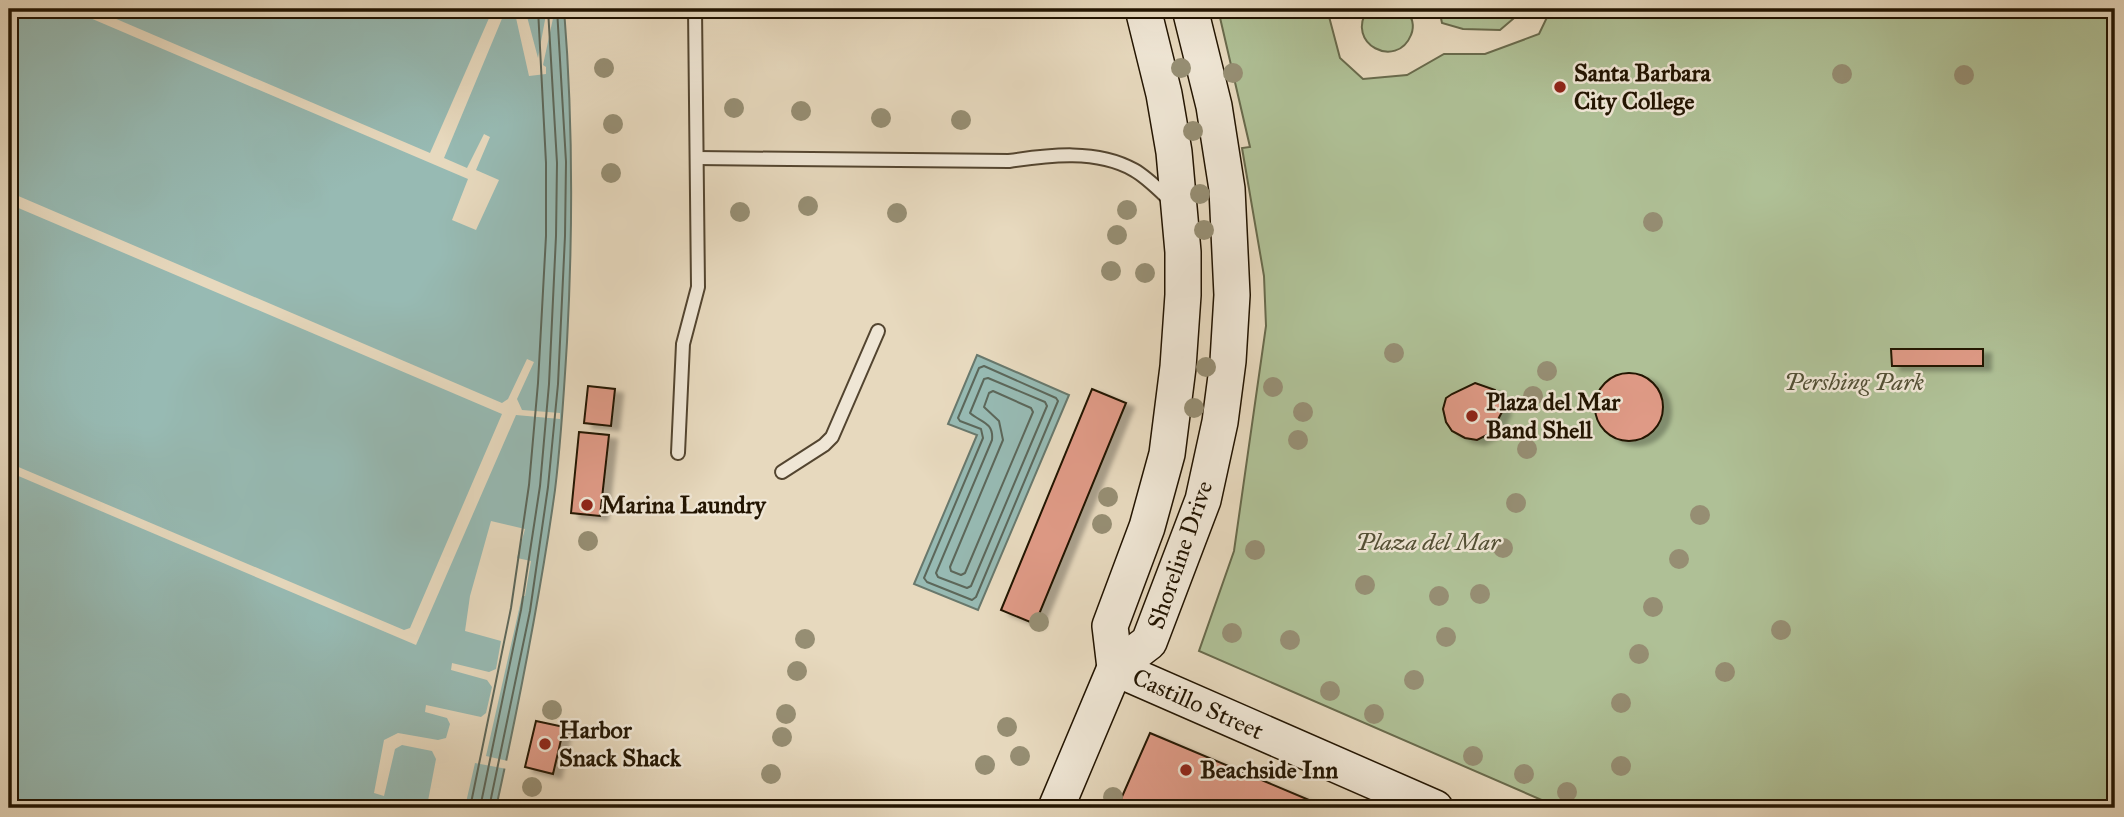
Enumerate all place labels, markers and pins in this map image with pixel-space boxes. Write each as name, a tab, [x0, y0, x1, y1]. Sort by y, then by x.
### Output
place label: Santa Barbara City College	[1574, 58, 1711, 116]
marker: Santa Barbara City College	[1552, 79, 1568, 95]
place label: Plaza del Mar Band Shell	[1486, 387, 1621, 445]
marker: Plaza del Mar Band Shell	[1464, 408, 1480, 424]
place label: Marina Laundry	[601, 490, 767, 520]
marker: Marina Laundry	[579, 497, 595, 513]
place label: Harbor Snack Shack	[559, 715, 682, 773]
marker: Harbor Snack Shack	[537, 736, 553, 752]
place label: Beachside Inn	[1200, 755, 1338, 785]
marker: Beachside Inn	[1178, 762, 1194, 778]

